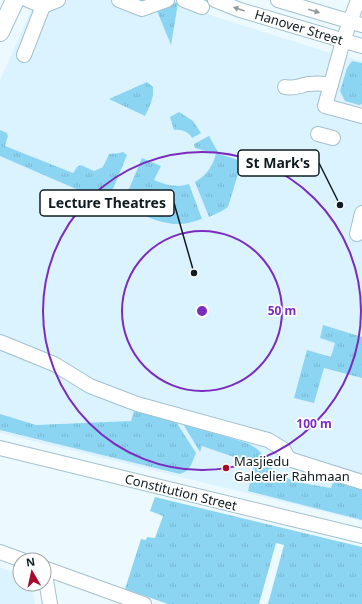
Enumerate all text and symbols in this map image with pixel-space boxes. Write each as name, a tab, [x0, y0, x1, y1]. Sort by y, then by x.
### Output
street label: Hanover Street	[253, 5, 346, 49]
one-way arrow	[233, 6, 245, 12]
one-way arrow	[308, 8, 320, 14]
callout: St Mark's	[238, 150, 319, 176]
text: St Mark's	[246, 153, 310, 172]
callout: Lecture Theatres	[40, 190, 174, 216]
text: Lecture Theatres	[48, 193, 166, 212]
text: 50 m	[268, 302, 296, 319]
centre of rings	[195, 304, 209, 318]
text: 100 m	[296, 415, 332, 432]
place label: Masjiedu Galeelier Rahmaan	[234, 452, 350, 485]
marker: Masjiedu Galeelier Rahmaan	[221, 463, 231, 473]
street label: Constitution Street	[123, 469, 239, 515]
north arrow	[12, 552, 52, 592]
text: N	[25, 554, 36, 570]

